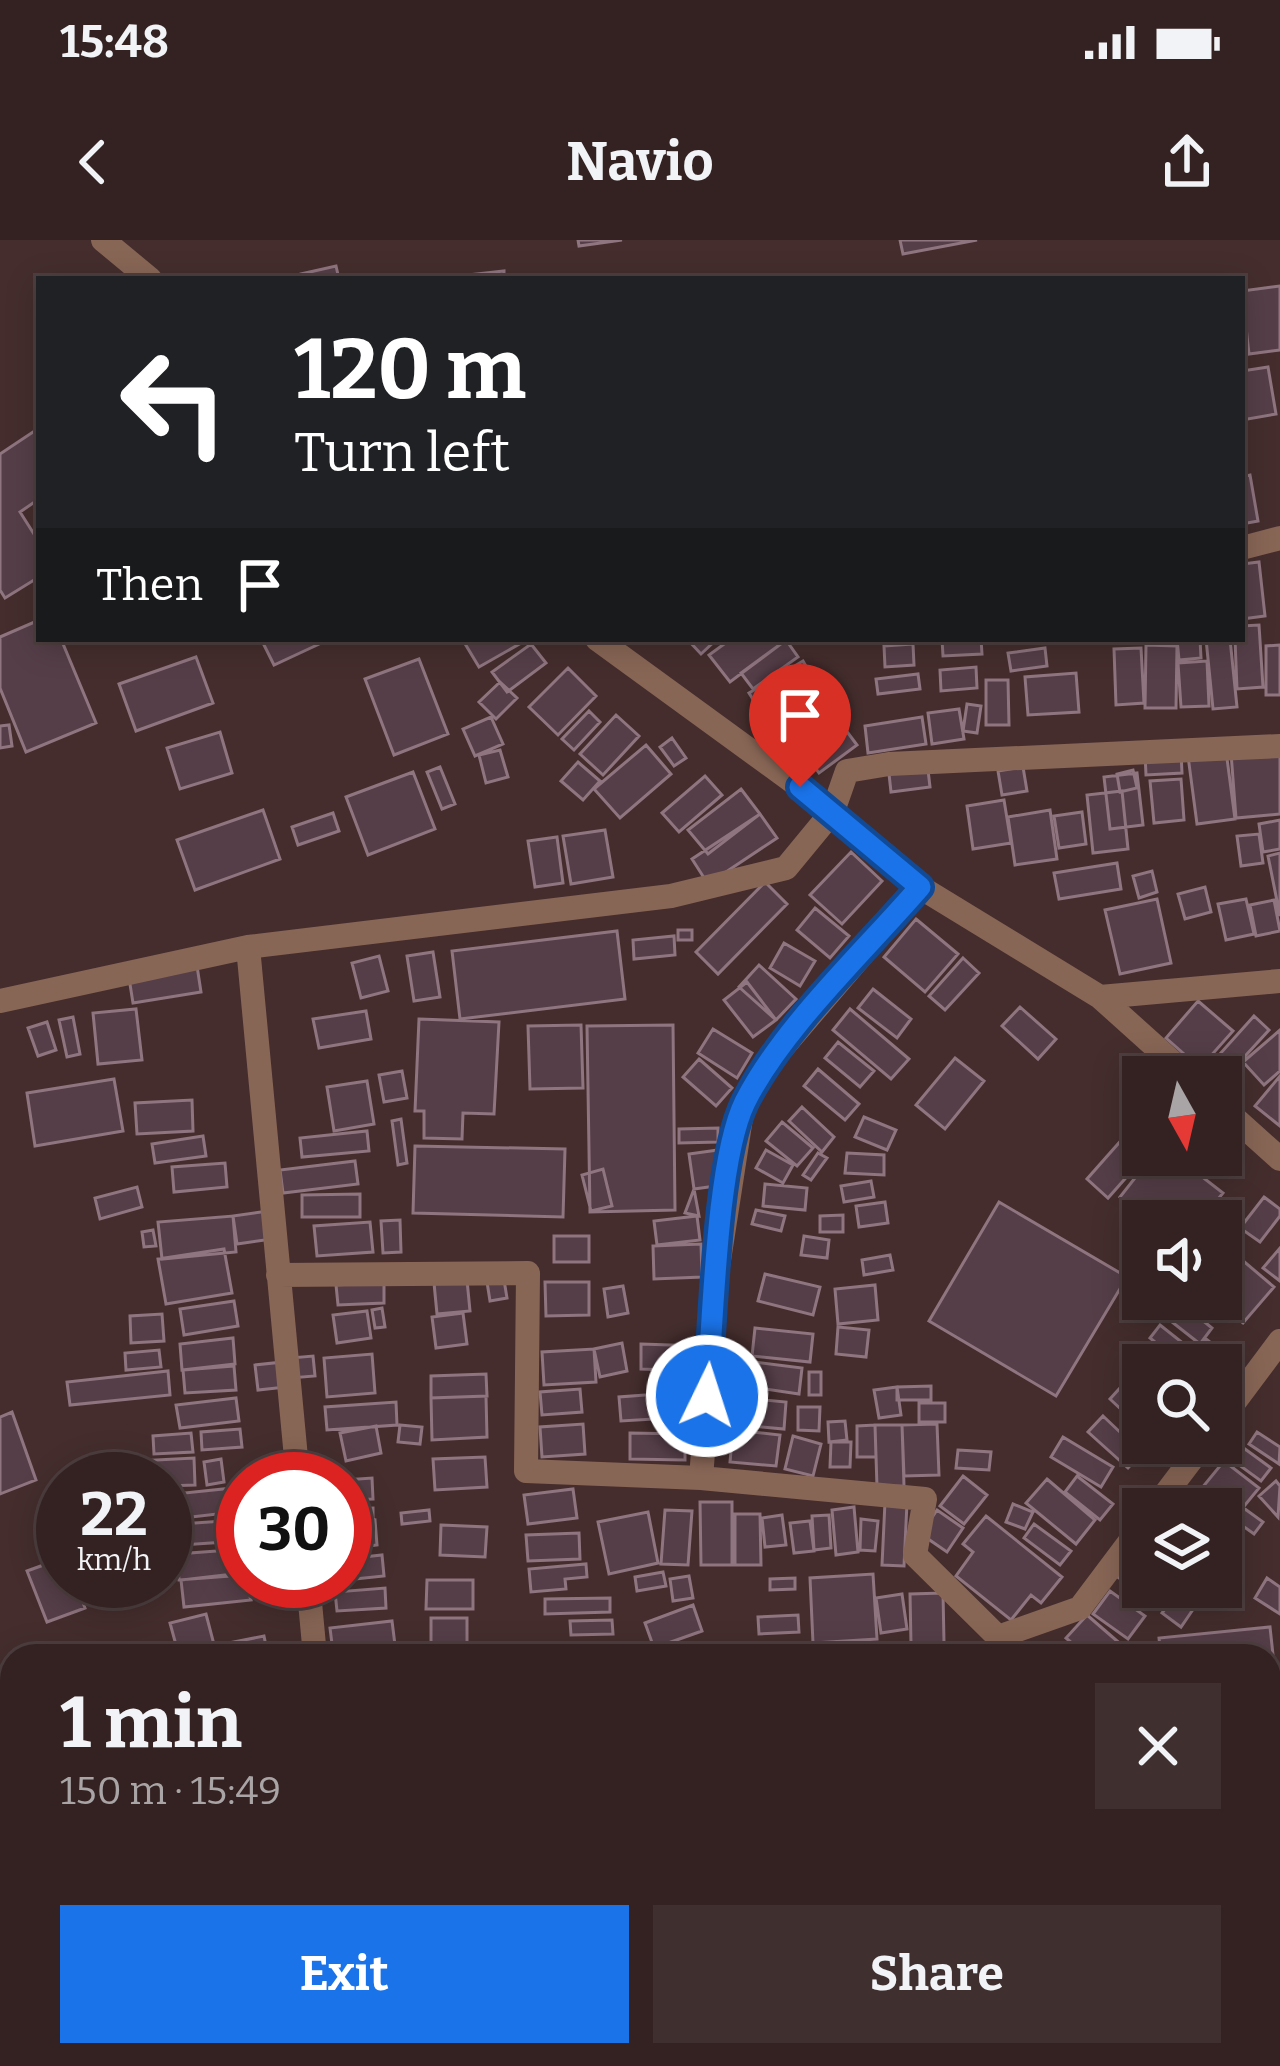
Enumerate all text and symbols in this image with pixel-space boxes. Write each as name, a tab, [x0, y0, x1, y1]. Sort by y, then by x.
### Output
text: 15:48	[60, 15, 169, 69]
icon: back	[60, 129, 126, 195]
icon: share	[1154, 129, 1220, 195]
text: Navio	[566, 130, 714, 194]
text: 120 m	[294, 319, 526, 420]
icon: left	[96, 324, 252, 480]
text: Turn left	[294, 421, 510, 485]
icon: arrive	[227, 552, 293, 618]
text: Then	[96, 558, 203, 612]
pin	[749, 664, 851, 787]
icon: arrive	[767, 682, 833, 748]
north arrow	[1122, 1056, 1242, 1176]
map controls	[1122, 1056, 1242, 1608]
button: sound	[1122, 1200, 1242, 1320]
position arrow	[644, 1333, 770, 1459]
button: search	[1122, 1344, 1242, 1464]
speed limit sign: 30	[216, 1452, 372, 1608]
text: 22	[80, 1479, 148, 1551]
button: layers	[1122, 1488, 1242, 1608]
text: km/h	[77, 1542, 151, 1578]
text: 1 min	[60, 1680, 242, 1766]
button: close	[1095, 1683, 1221, 1809]
text: 150 m · 15:49	[60, 1768, 281, 1814]
button: Exit	[60, 1905, 629, 2043]
button: Share	[653, 1905, 1221, 2043]

